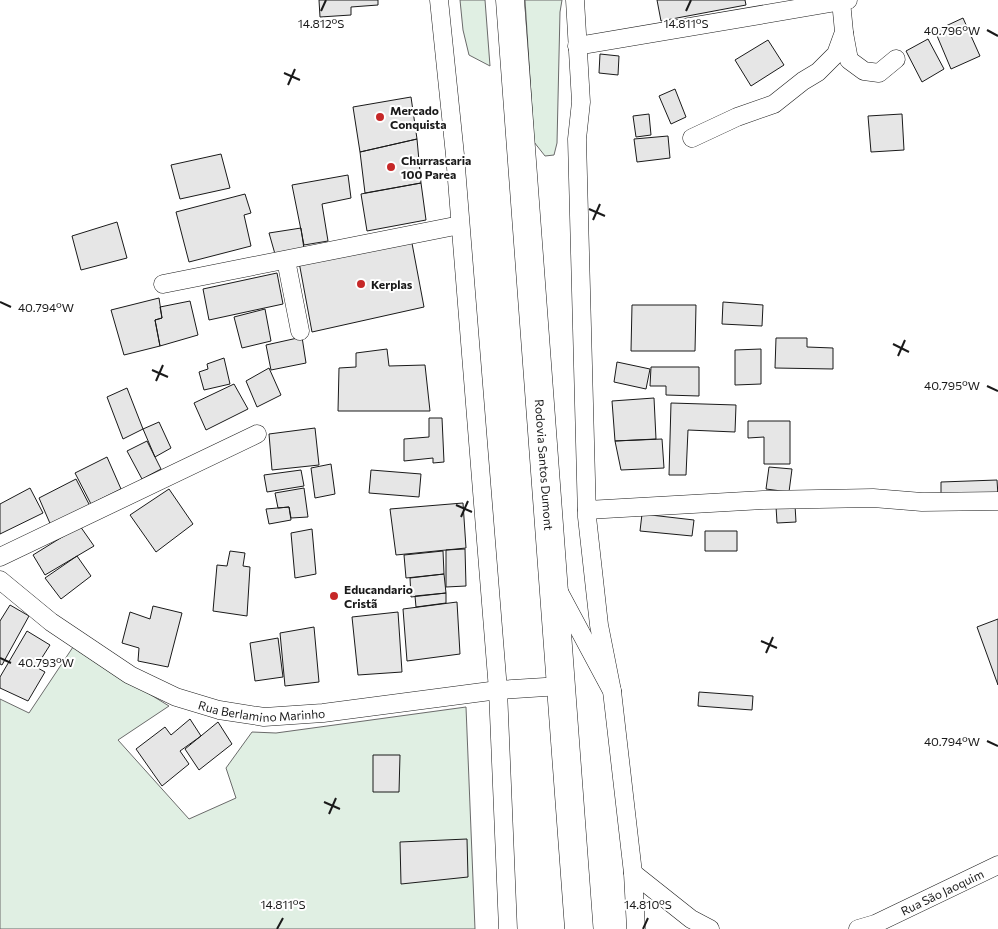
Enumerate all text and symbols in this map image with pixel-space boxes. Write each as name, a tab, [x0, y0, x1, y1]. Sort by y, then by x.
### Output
text: 14.812°S	[298, 16, 344, 30]
text: 14.811°S	[663, 16, 709, 30]
text: 40.796°W	[924, 23, 980, 37]
place label: Mercado Conquista	[390, 103, 446, 131]
marker: Mercado Conquista	[374, 111, 386, 123]
place label: Churrascaria 100 Parea	[401, 153, 471, 181]
marker: Churrascaria 100 Parea	[385, 161, 397, 173]
place label: Kerplas	[371, 277, 413, 291]
marker: Kerplas	[355, 278, 367, 290]
text: 40.794°W	[18, 300, 74, 314]
text: 40.795°W	[924, 378, 980, 392]
street label: Rodovia Santos Dumont	[533, 399, 556, 531]
place label: Educandario Cristã	[344, 582, 413, 610]
marker: Educandario Cristã	[328, 590, 340, 602]
text: 40.793°W	[18, 655, 74, 669]
street label: Rua Berlamino Marinho	[197, 697, 326, 724]
text: 40.794°W	[924, 734, 980, 748]
street label: Rua São Jaoquim	[898, 866, 986, 918]
text: 14.811°S	[260, 897, 306, 911]
text: 14.810°S	[624, 897, 672, 911]

